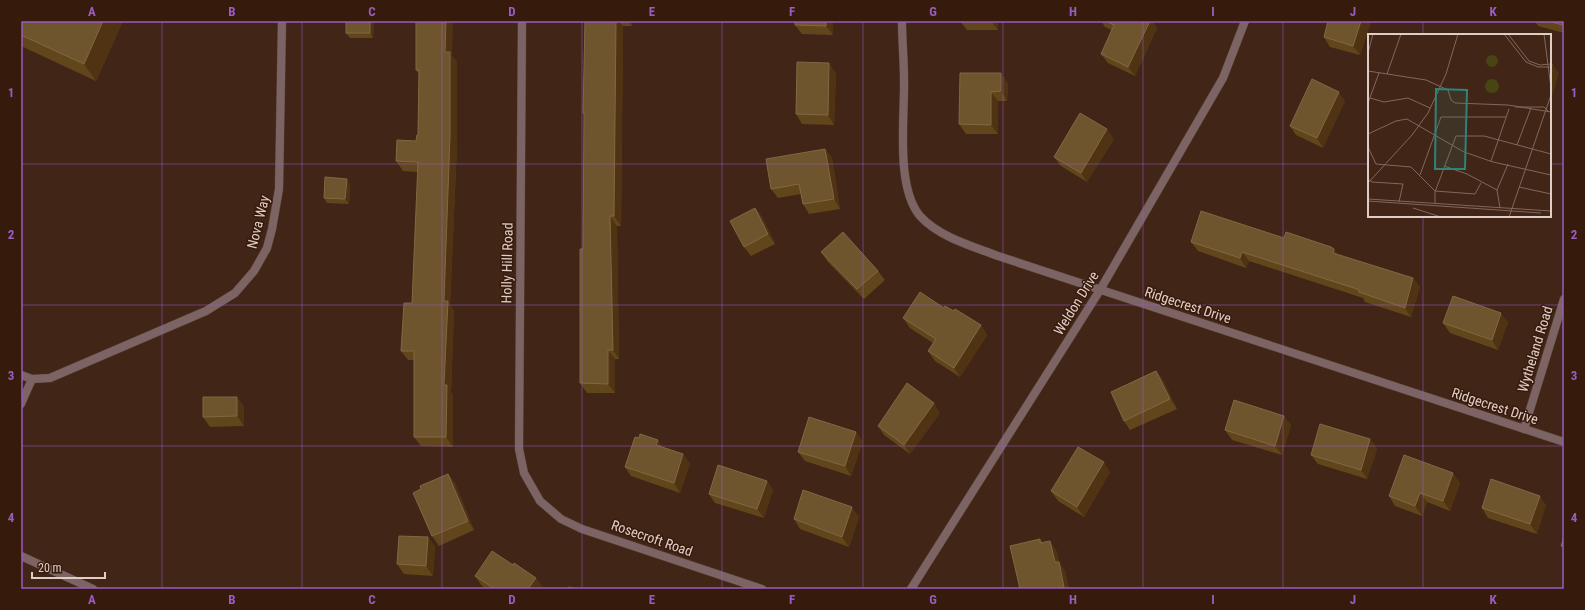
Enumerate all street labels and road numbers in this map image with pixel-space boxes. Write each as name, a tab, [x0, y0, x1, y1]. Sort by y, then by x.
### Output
street label: Nova Way	[244, 194, 272, 250]
street label: Holly Hill Road	[498, 222, 516, 304]
street label: Weldon Drive	[1050, 268, 1102, 338]
street label: Ridgecrest Drive	[1143, 284, 1234, 327]
street label: Wytheland Road	[1514, 304, 1556, 394]
street label: Ridgecrest Drive	[1450, 385, 1541, 428]
street label: Rosecroft Road	[609, 517, 695, 559]

